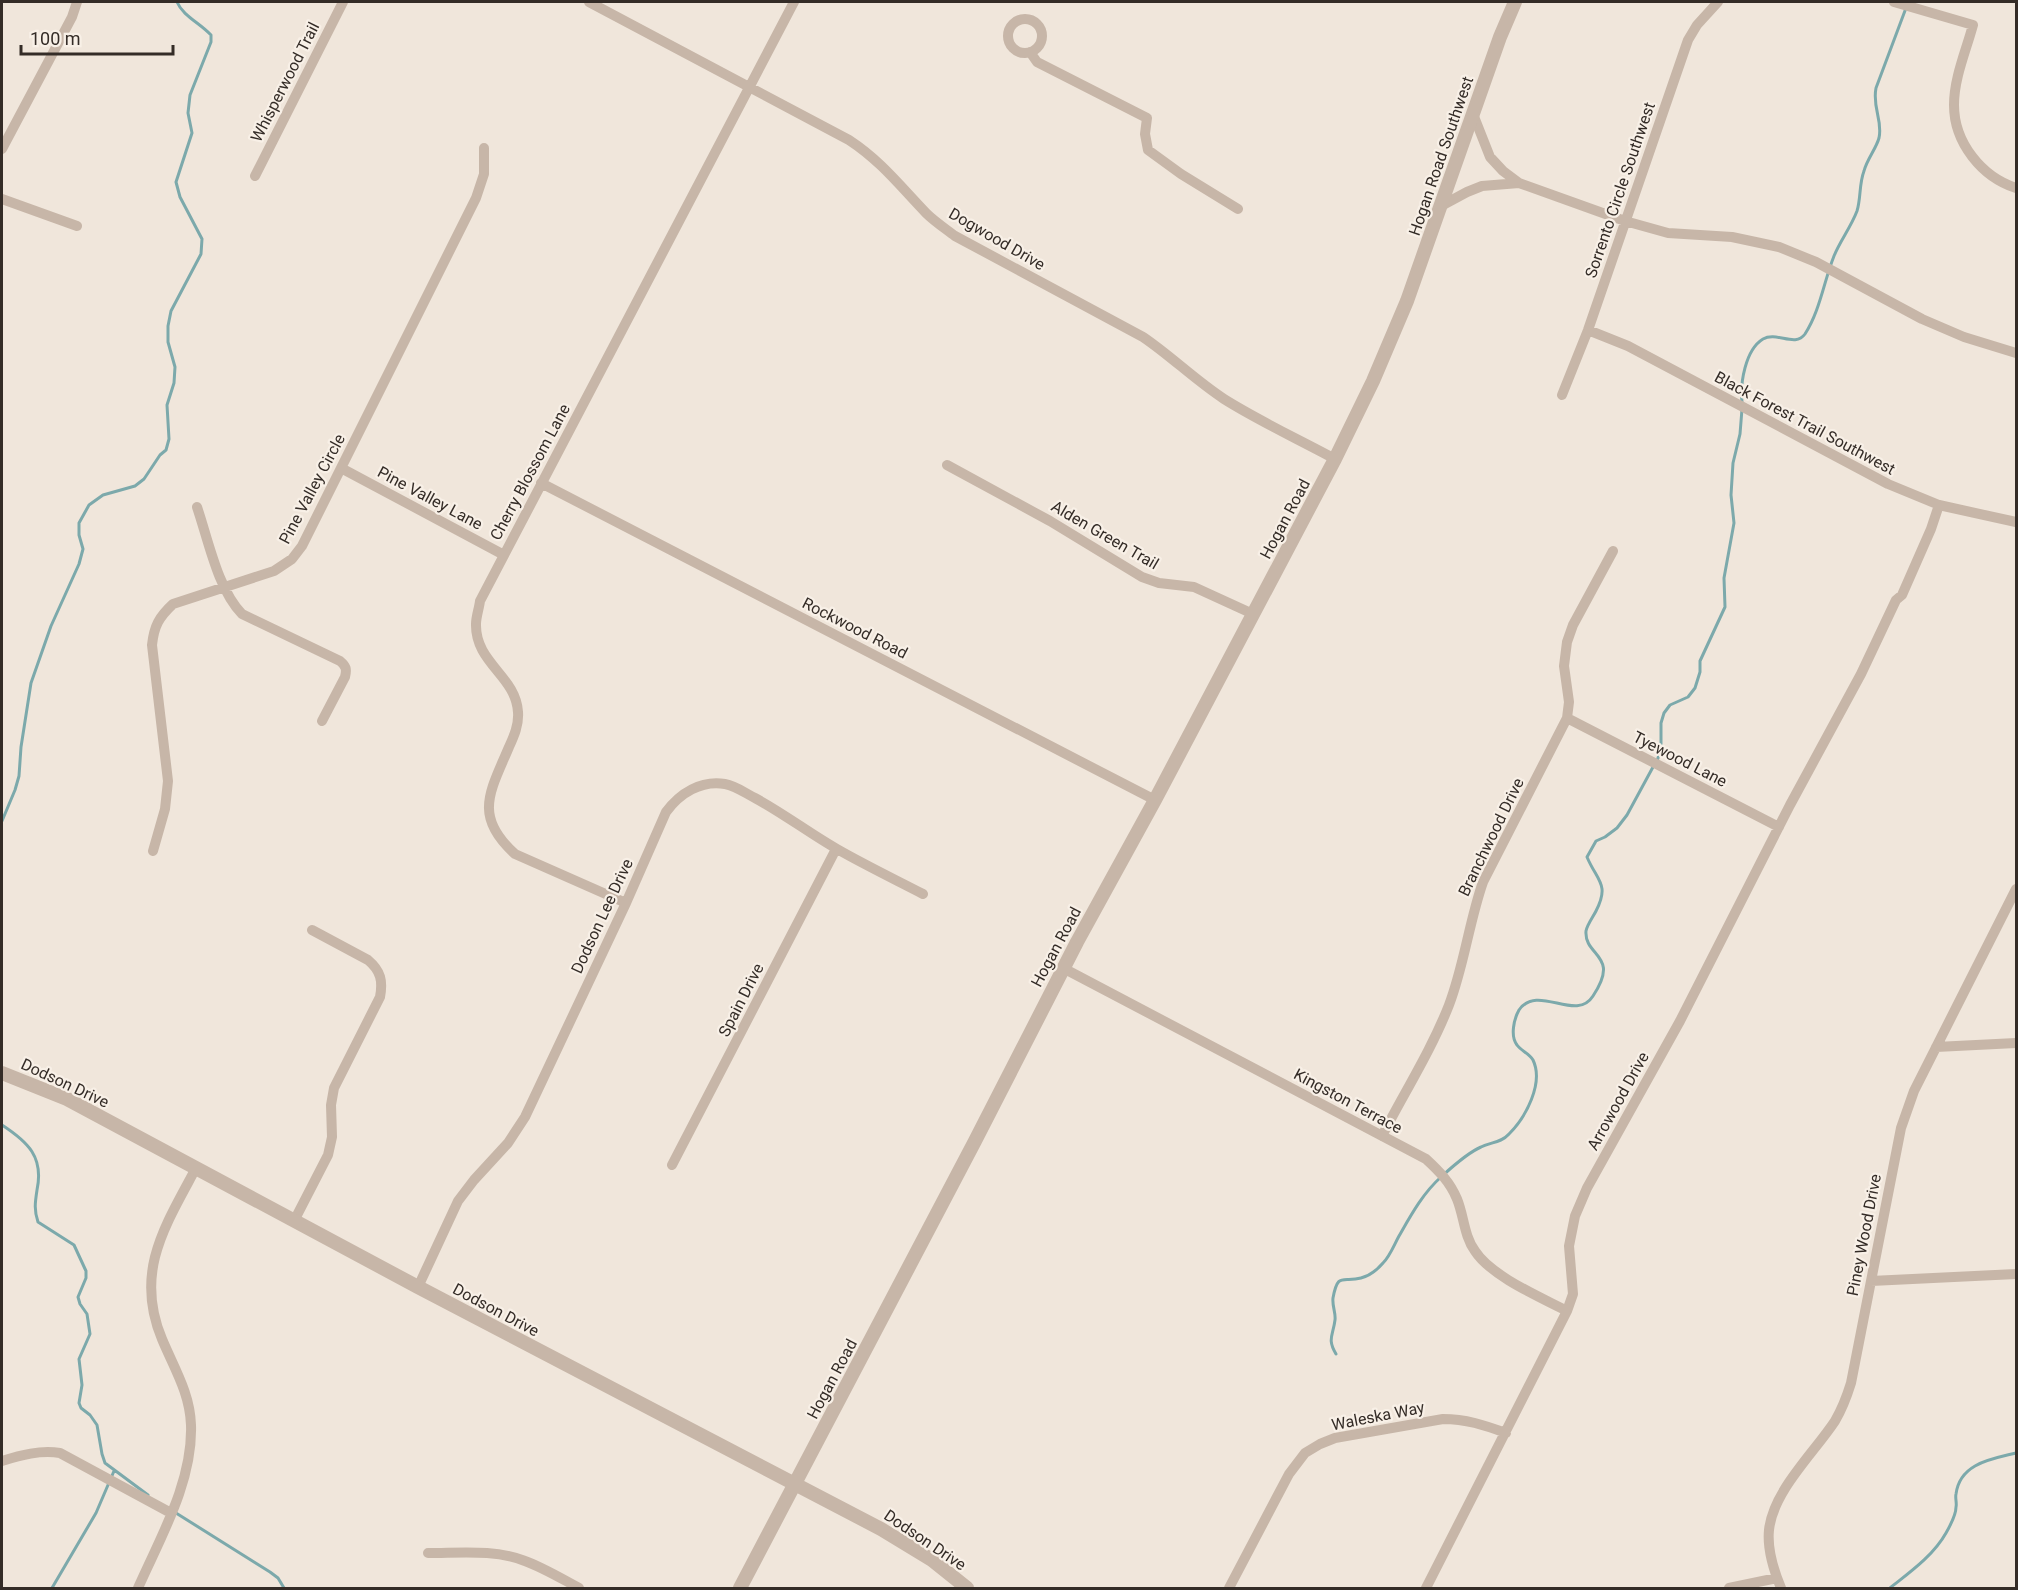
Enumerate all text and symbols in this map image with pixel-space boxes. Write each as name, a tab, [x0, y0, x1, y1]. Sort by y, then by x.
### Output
scale bar	[21, 18, 172, 56]
street label: Whisperwood Trail	[247, 19, 323, 145]
text: 100 m	[30, 28, 81, 49]
street label: Hogan Road Southwest	[1405, 74, 1477, 238]
street label: Sorrento Circle Southwest	[1581, 100, 1659, 280]
street label: Dogwood Drive	[946, 204, 1048, 274]
street label: Black Forest Trail Southwest	[1711, 367, 1899, 479]
street label: Cherry Blossom Lane	[486, 401, 574, 543]
street label: Pine Valley Circle	[275, 431, 349, 547]
street label: Pine Valley Lane	[374, 462, 486, 534]
street label: Hogan Road	[1256, 476, 1314, 562]
street label: Alden Green Trail	[1048, 497, 1162, 573]
street label: Rockwood Road	[799, 593, 911, 663]
street label: Tyewood Lane	[1630, 727, 1730, 791]
street label: Branchwood Drive	[1454, 775, 1528, 899]
street label: Dodson Lee Drive	[567, 856, 637, 976]
street label: Hogan Road	[1027, 904, 1085, 990]
street label: Spain Drive	[714, 960, 768, 1040]
street label: Arrowood Drive	[1583, 1049, 1653, 1153]
street label: Dodson Drive	[18, 1054, 112, 1112]
street label: Kingston Terrace	[1291, 1064, 1405, 1138]
street label: Piney Wood Drive	[1843, 1172, 1885, 1298]
street label: Dodson Drive	[450, 1279, 542, 1341]
street label: Hogan Road	[803, 1336, 861, 1422]
street label: Waleska Way	[1330, 1398, 1426, 1434]
street label: Dodson Drive	[880, 1506, 970, 1574]

